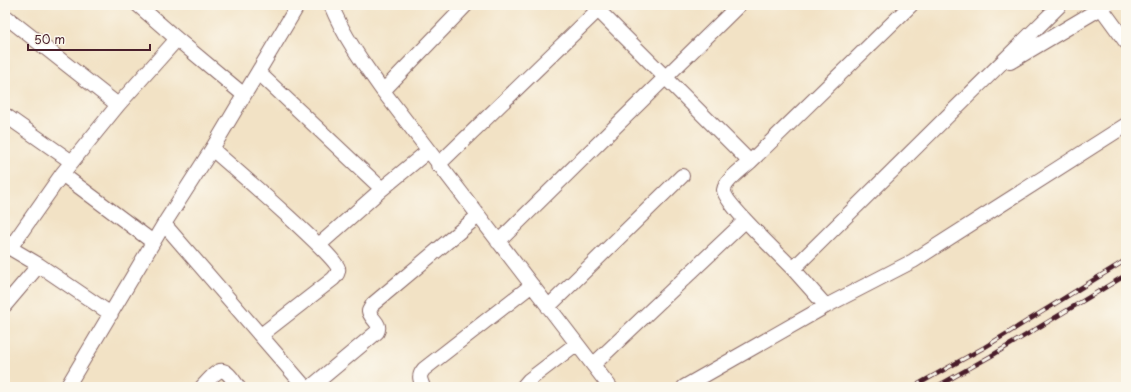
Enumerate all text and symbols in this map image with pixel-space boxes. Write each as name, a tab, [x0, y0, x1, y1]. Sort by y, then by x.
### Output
scale bar	[28, 26, 150, 52]
text: 50 m	[34, 30, 65, 48]

